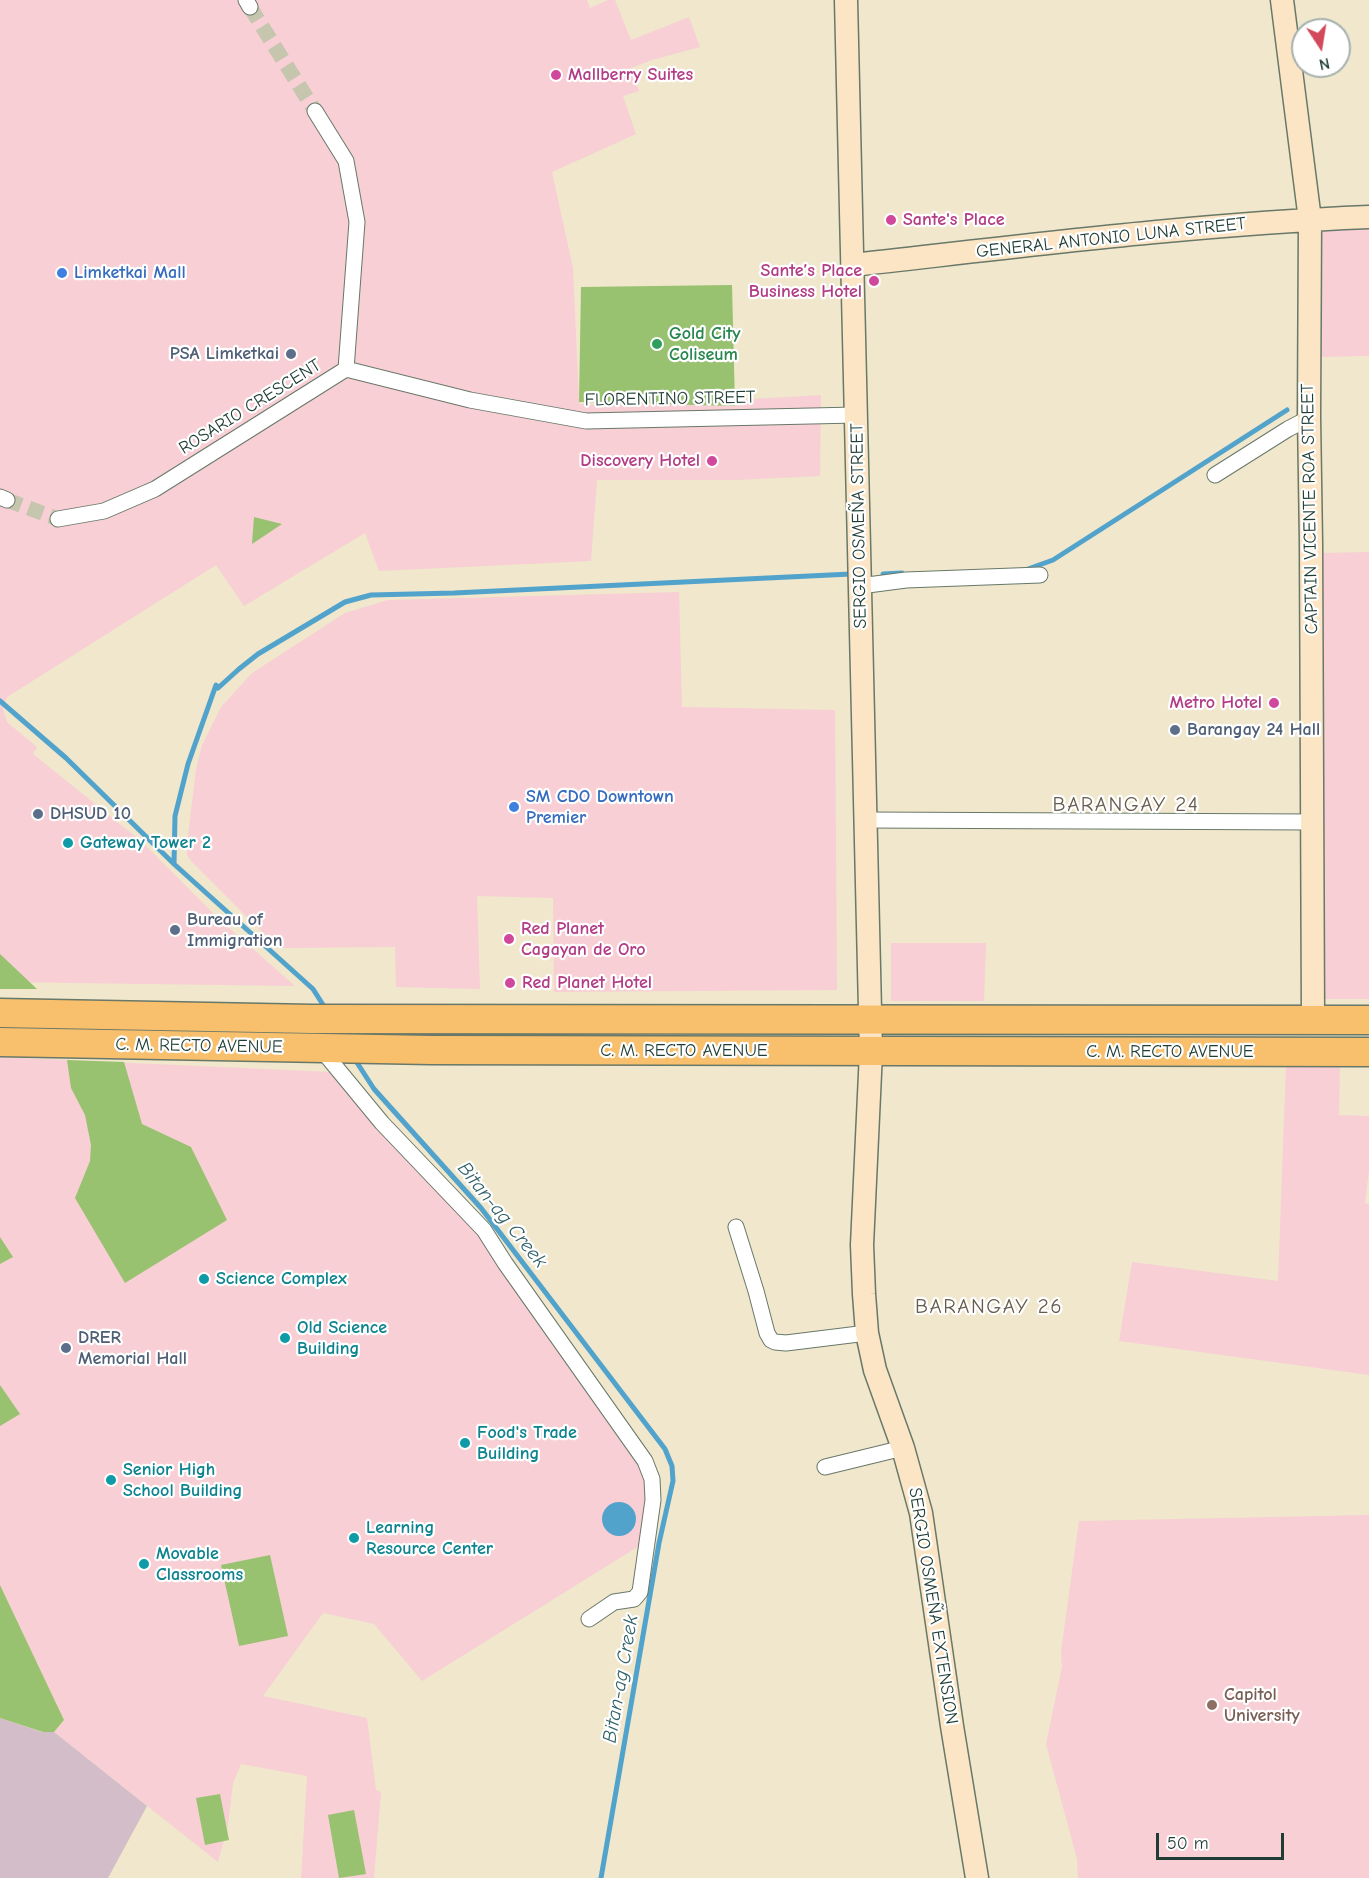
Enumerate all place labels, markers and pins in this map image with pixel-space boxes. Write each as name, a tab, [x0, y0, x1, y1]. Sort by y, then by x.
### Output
place label: Mallberry Suites	[568, 64, 693, 86]
marker: Mallberry Suites	[549, 68, 563, 82]
place label: Sante's Place	[903, 209, 1004, 231]
marker: Sante's Place	[884, 213, 898, 227]
place label: Sante’s Place Business Hotel	[749, 260, 862, 302]
place label: Limketkai Mall	[74, 262, 186, 284]
marker: Limketkai Mall	[55, 266, 69, 280]
marker: Sante’s Place Business Hotel	[867, 274, 881, 288]
place label: Gold City Coliseum	[669, 323, 740, 366]
marker: Gold City Coliseum	[650, 337, 664, 351]
place label: PSA Limketkai	[170, 343, 279, 365]
marker: PSA Limketkai	[284, 347, 298, 361]
place label: Discovery Hotel	[580, 450, 700, 472]
marker: Discovery Hotel	[705, 454, 719, 468]
place label: Metro Hotel	[1169, 692, 1262, 714]
marker: Metro Hotel	[1267, 696, 1281, 710]
place label: Barangay 24 Hall	[1187, 719, 1320, 741]
marker: Barangay 24 Hall	[1168, 723, 1182, 737]
place label: SM CDO Downtown Premier	[526, 786, 674, 828]
marker: SM CDO Downtown Premier	[507, 800, 521, 814]
place label: DHSUD 10	[50, 803, 131, 825]
marker: DHSUD 10	[31, 807, 45, 821]
place label: Gateway Tower 2	[80, 832, 211, 854]
marker: Gateway Tower 2	[61, 836, 75, 850]
place label: Bureau of Immigration	[187, 909, 282, 952]
place label: Red Planet Cagayan de Oro	[521, 918, 646, 960]
marker: Bureau of Immigration	[168, 923, 182, 937]
marker: Red Planet Cagayan de Oro	[502, 932, 516, 946]
place label: Red Planet Hotel	[522, 972, 652, 994]
marker: Red Planet Hotel	[503, 976, 517, 990]
place label: Science Complex	[216, 1268, 347, 1290]
marker: Science Complex	[197, 1272, 211, 1286]
place label: Old Science Building	[297, 1317, 387, 1360]
place label: DRER Memorial Hall	[78, 1327, 187, 1370]
marker: Old Science Building	[278, 1331, 292, 1345]
marker: DRER Memorial Hall	[59, 1341, 73, 1355]
place label: Food's Trade Building	[477, 1422, 577, 1464]
marker: Food's Trade Building	[458, 1436, 472, 1450]
place label: Senior High School Building	[123, 1459, 242, 1502]
marker: Senior High School Building	[104, 1473, 118, 1487]
place label: Learning Resource Center	[366, 1517, 493, 1559]
marker: Learning Resource Center	[347, 1531, 361, 1545]
place label: Movable Classrooms	[156, 1543, 243, 1586]
marker: Movable Classrooms	[137, 1557, 151, 1571]
place label: Capitol University	[1224, 1684, 1300, 1726]
marker: Capitol University	[1205, 1698, 1219, 1712]

